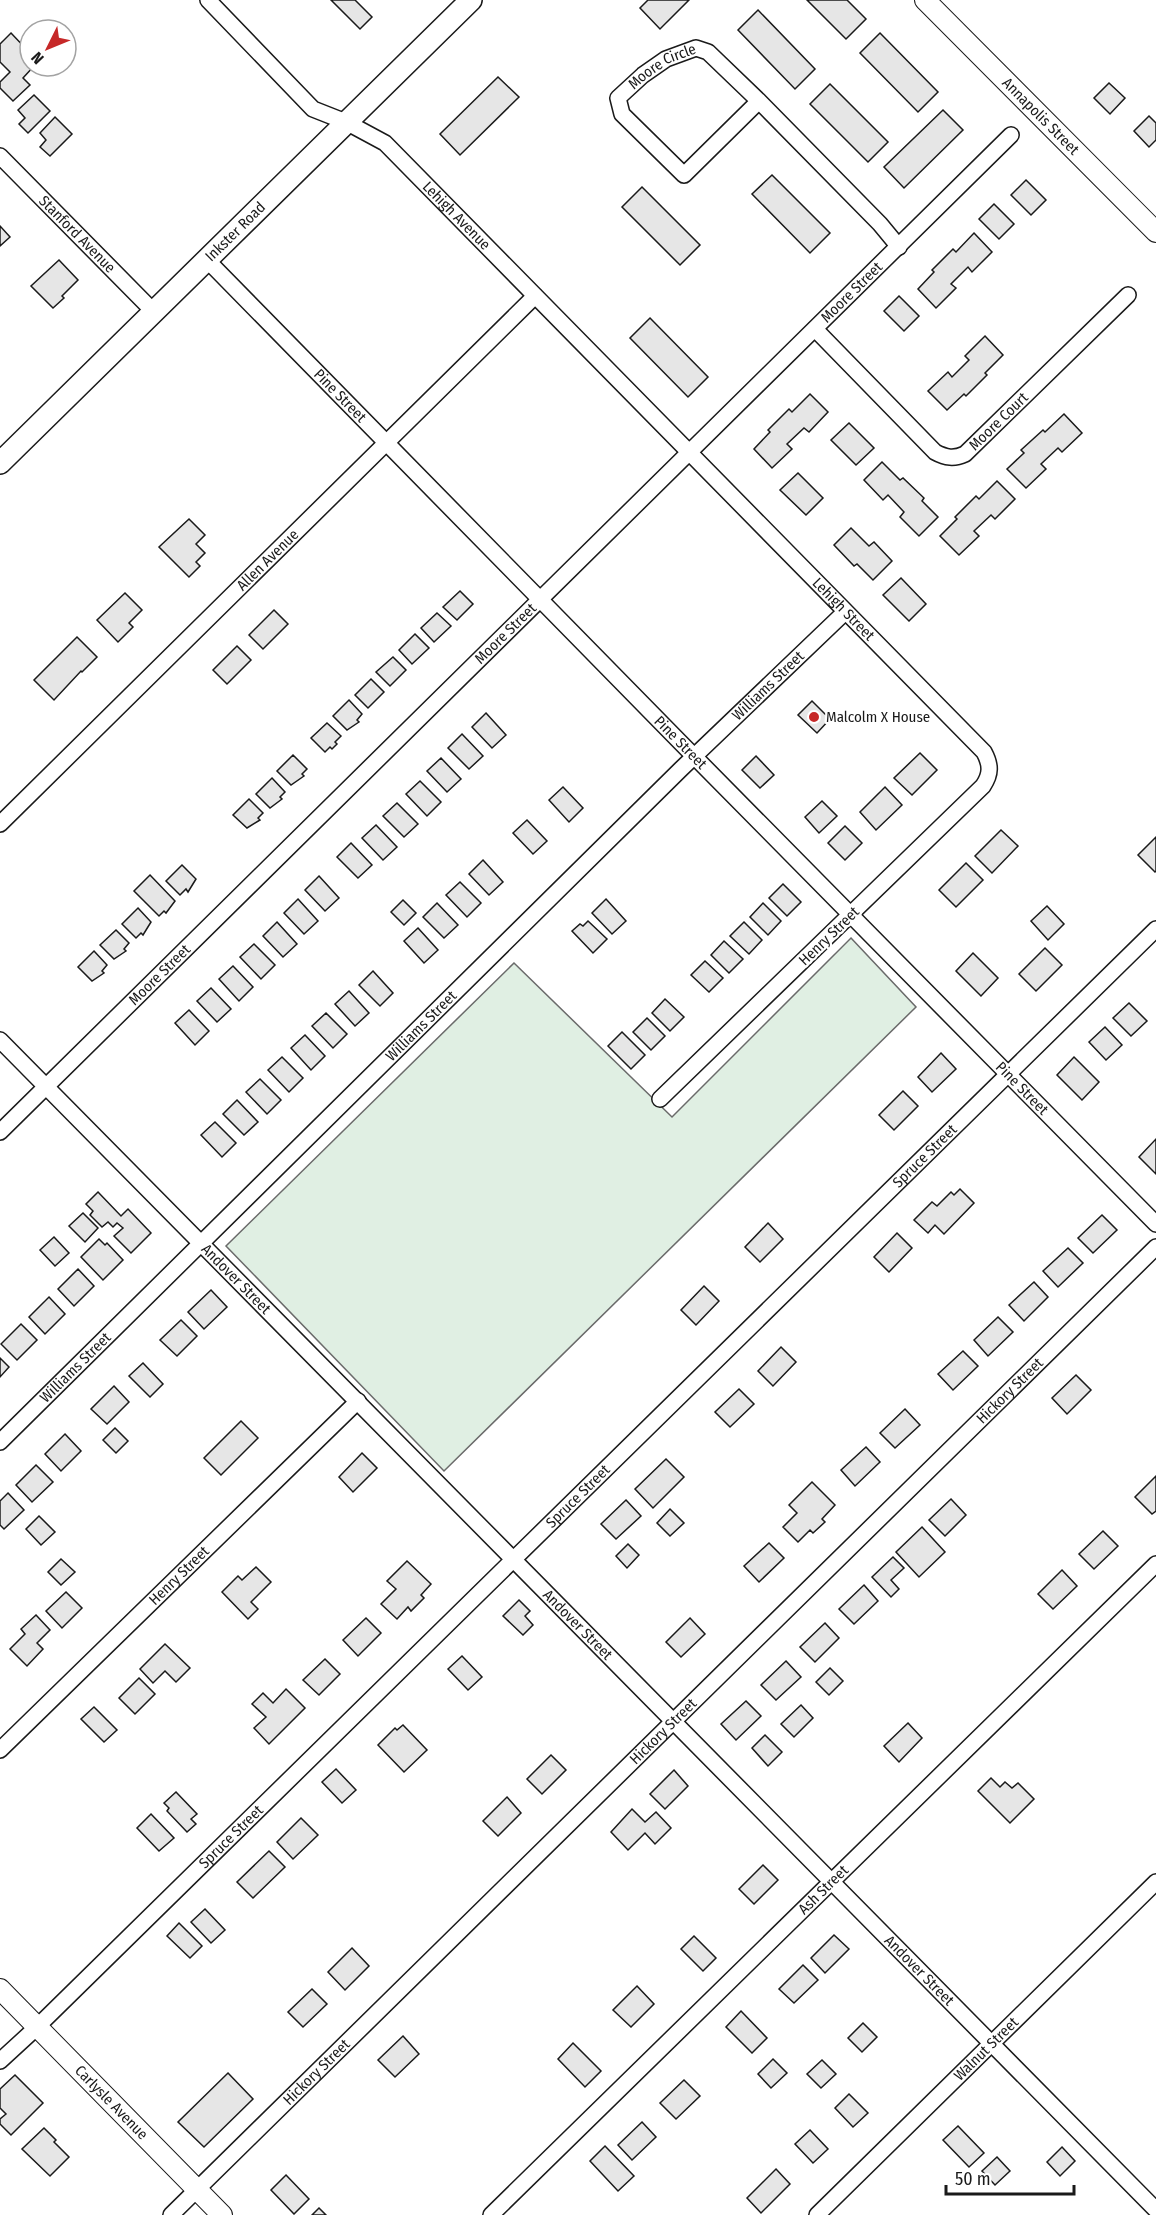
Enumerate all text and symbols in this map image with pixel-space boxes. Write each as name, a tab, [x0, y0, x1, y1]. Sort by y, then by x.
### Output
north arrow	[18, 18, 78, 78]
street label: Moore Circle	[624, 40, 698, 93]
text: N	[27, 48, 48, 68]
street label: Annapolis Street	[999, 74, 1083, 159]
street label: Lehigh Avenue	[419, 178, 494, 254]
street label: Stanford Avenue	[35, 192, 119, 277]
street label: Inkster Road	[202, 198, 269, 265]
street label: Moore Street	[817, 258, 886, 326]
street label: Pine Street	[310, 365, 370, 426]
street label: Moore Court	[965, 388, 1032, 454]
street label: Allen Avenue	[233, 525, 302, 594]
street label: Lehigh Street	[809, 574, 878, 644]
street label: Moore Street	[471, 599, 540, 668]
street label: Williams Street	[728, 647, 808, 724]
place label: Malcolm X House	[826, 708, 930, 726]
marker: Malcolm X House	[807, 710, 821, 724]
street label: Pine Street	[650, 712, 711, 773]
street label: Henry Street	[795, 903, 863, 969]
street label: Moore Street	[125, 940, 194, 1009]
street label: Williams Street	[382, 987, 460, 1065]
street label: Pine Street	[992, 1058, 1052, 1119]
street label: Spruce Street	[889, 1120, 961, 1191]
street label: Andover Street	[198, 1240, 275, 1318]
street label: Williams Street	[36, 1329, 115, 1406]
street label: Hickory Street	[973, 1354, 1047, 1427]
street label: Spruce Street	[542, 1461, 614, 1532]
street label: Henry Street	[145, 1542, 213, 1609]
street label: Andover Street	[539, 1586, 616, 1664]
street label: Hickory Street	[626, 1695, 700, 1768]
street label: Spruce Street	[195, 1801, 267, 1872]
street label: Ash Street	[795, 1861, 852, 1918]
street label: Andover Street	[881, 1932, 958, 2009]
street label: Walnut Street	[950, 2013, 1022, 2084]
street label: Hickory Street	[279, 2035, 354, 2109]
street label: Carlysle Avenue	[71, 2062, 152, 2143]
scale bar	[946, 2158, 1074, 2196]
text: 50 m	[955, 2168, 991, 2190]

